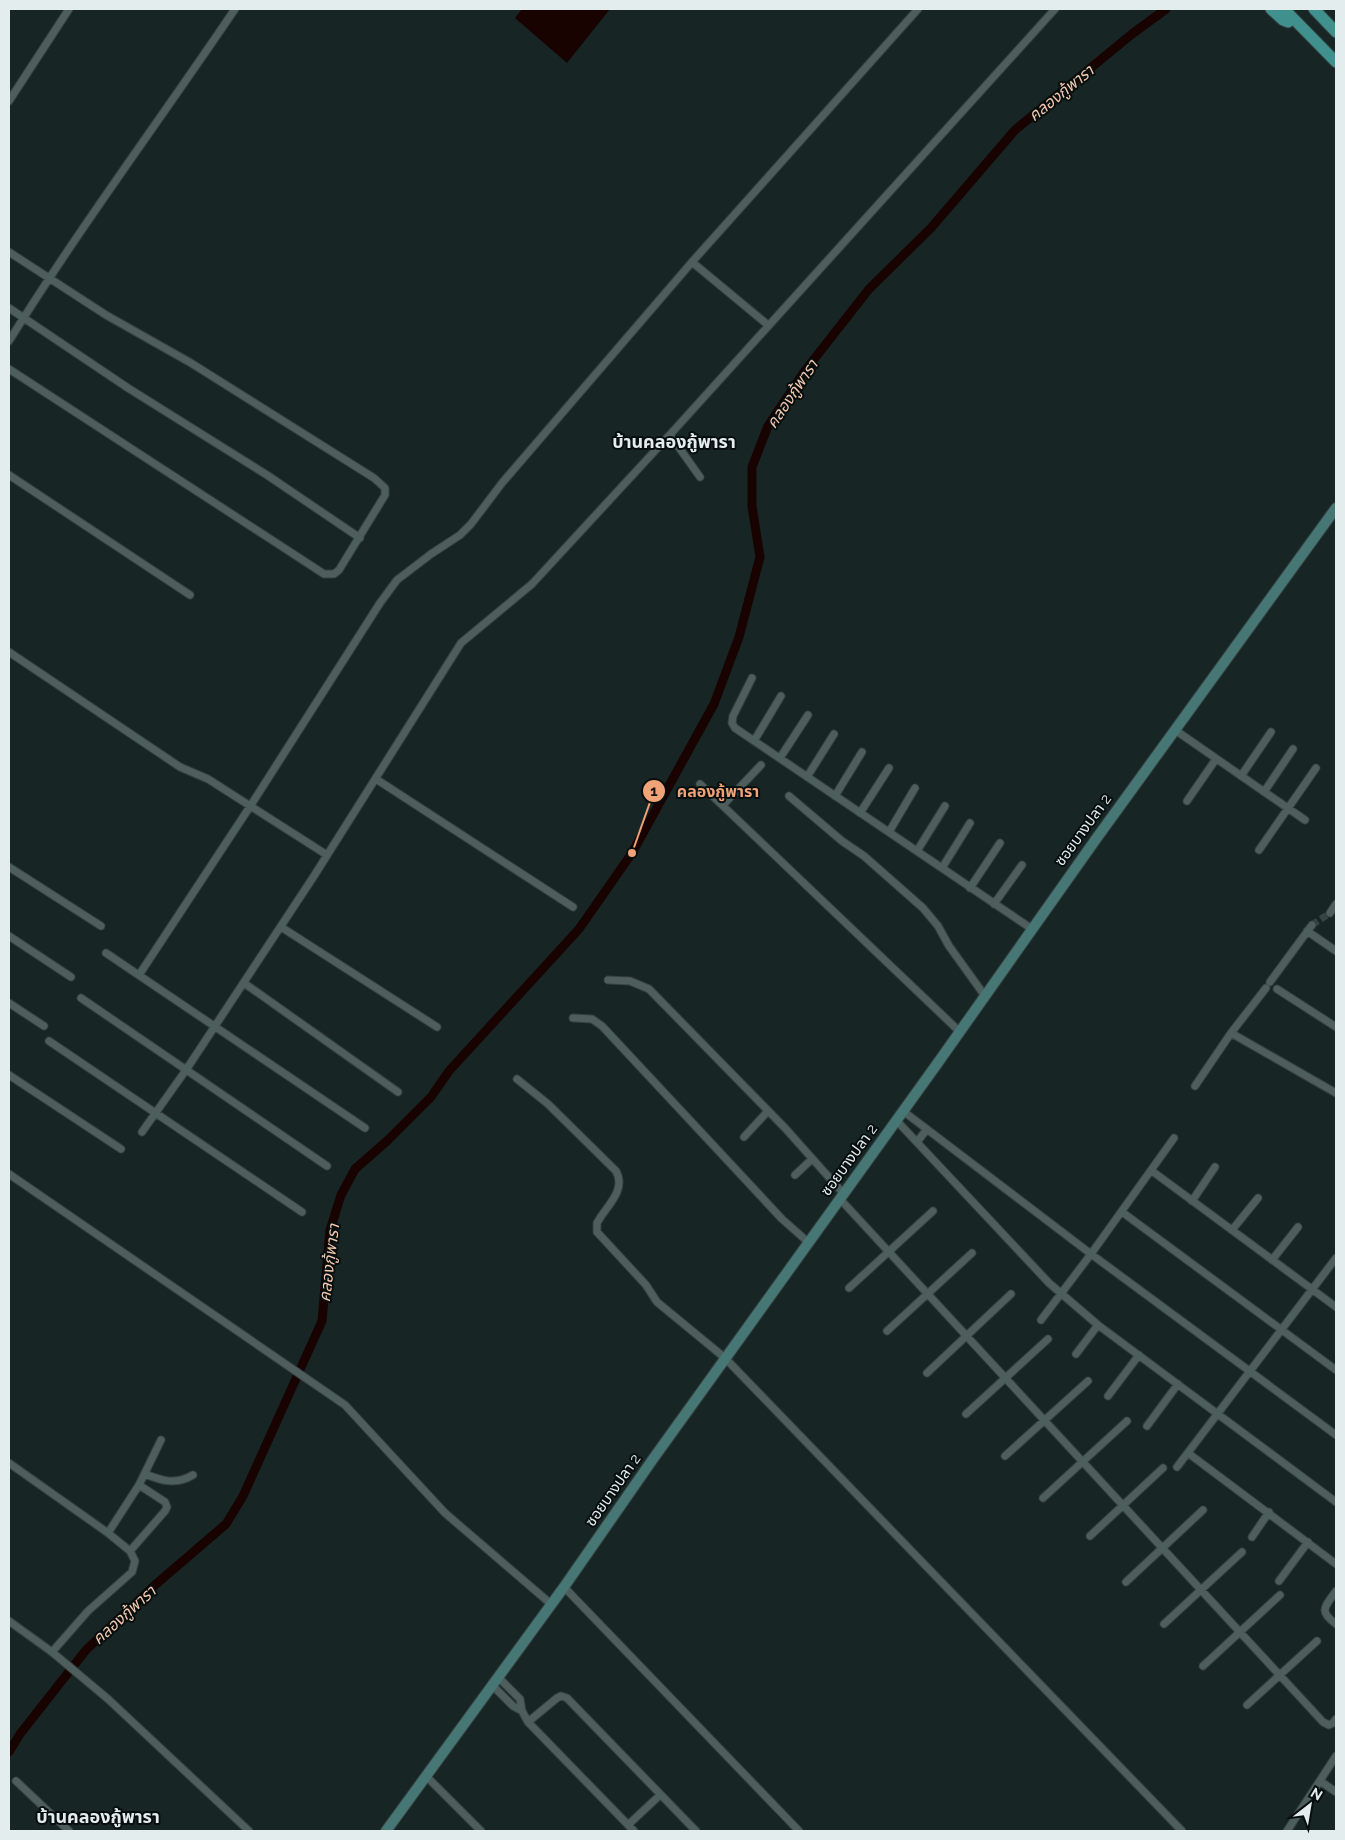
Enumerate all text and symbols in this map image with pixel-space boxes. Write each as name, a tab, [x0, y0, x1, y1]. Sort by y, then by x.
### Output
water label: คลองกู้พารา	[1025, 60, 1099, 126]
water label: คลองกู้พารา	[762, 355, 823, 432]
district label: บ้านคลองกู้พารา	[612, 431, 736, 453]
callout: คลองกู้พารา	[642, 776, 769, 807]
text: 1	[650, 782, 658, 800]
text: คลองกู้พารา	[677, 782, 759, 802]
street label: ซอยบางปลา 2	[1051, 790, 1115, 869]
street label: ซอยบางปลา 2	[817, 1120, 881, 1199]
water label: คลองกู้พารา	[315, 1222, 344, 1303]
street label: ซอยบางปลา 2	[581, 1450, 645, 1530]
water label: คลองกู้พารา	[89, 1581, 161, 1649]
north arrow	[1285, 1780, 1335, 1830]
text: N	[1308, 1784, 1325, 1803]
district label: บ้านคลองกู้พารา	[36, 1806, 160, 1828]

